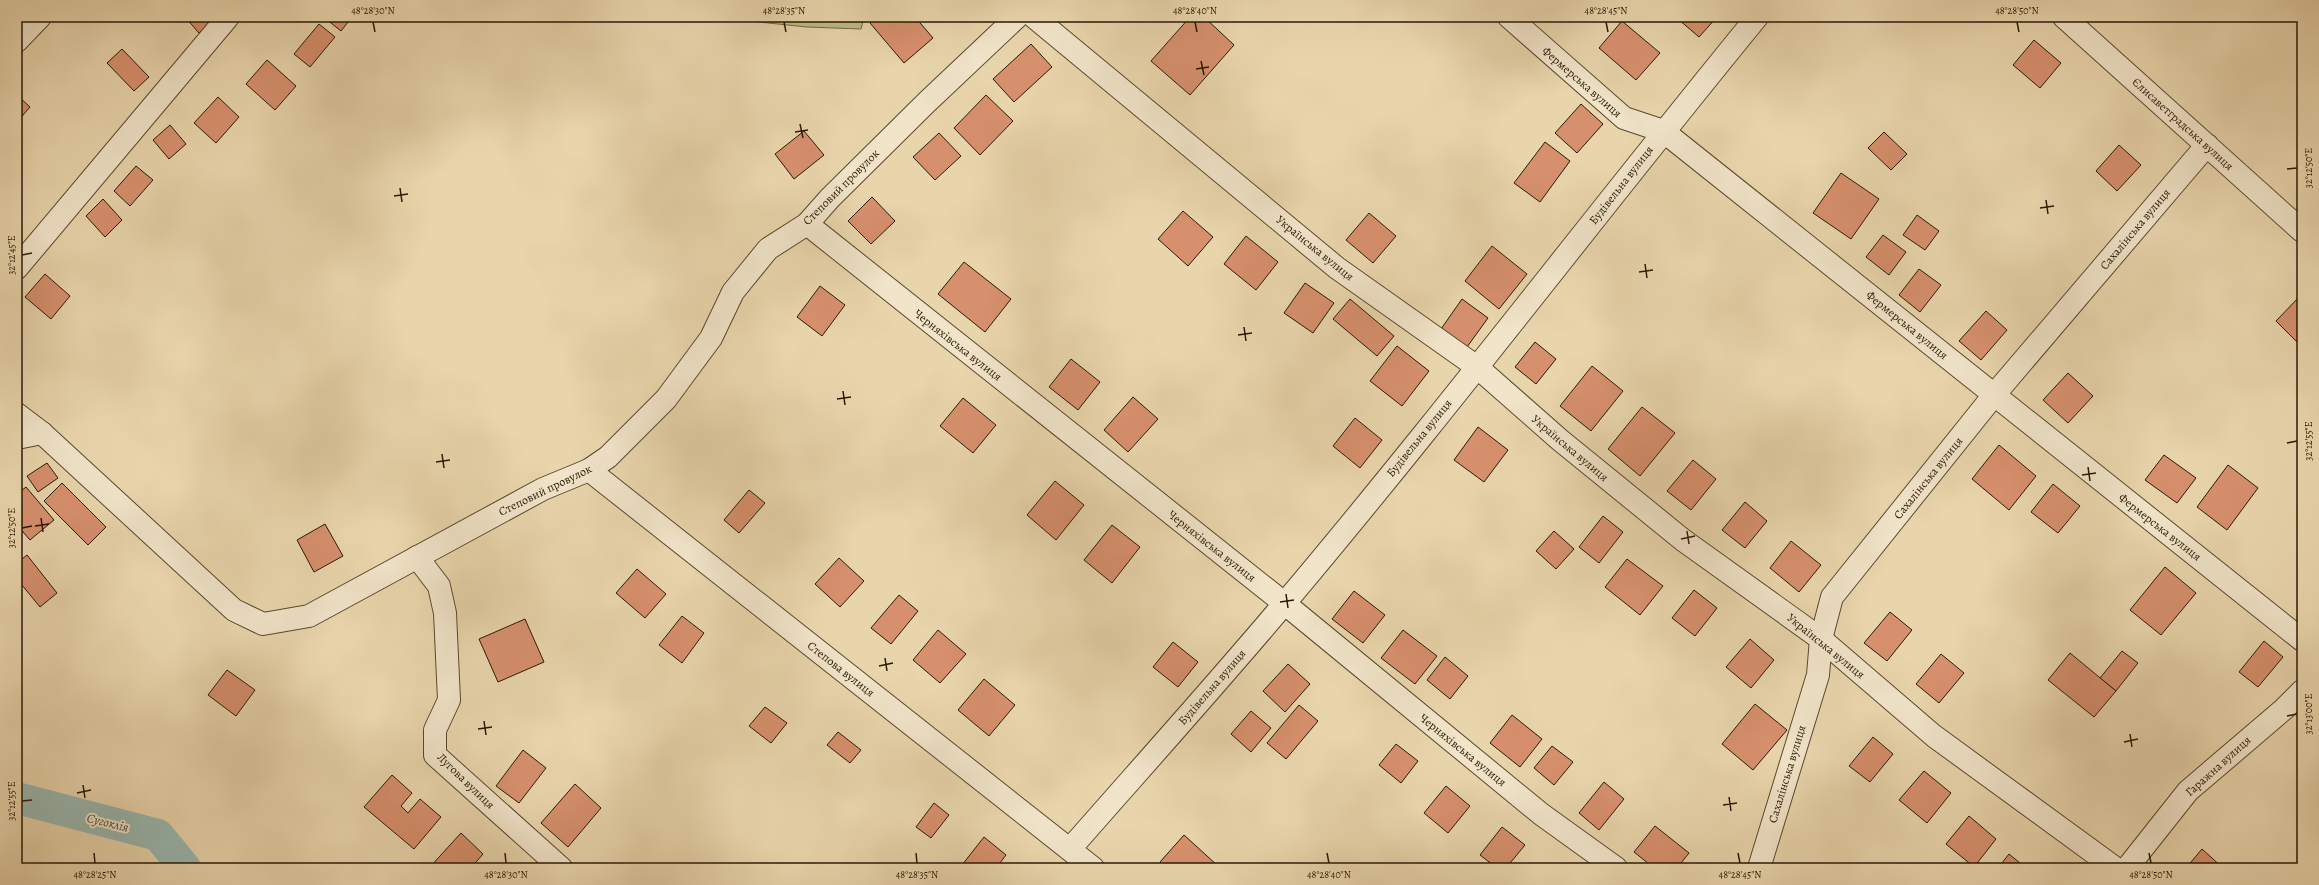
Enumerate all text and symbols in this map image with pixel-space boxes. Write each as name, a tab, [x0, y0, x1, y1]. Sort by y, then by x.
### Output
text: 48°28'30"N	[351, 4, 395, 17]
text: 48°28'35"N	[763, 4, 805, 17]
text: 48°28'40"N	[1173, 4, 1217, 17]
text: 48°28'45"N	[1585, 4, 1627, 17]
text: 48°28'50"N	[1995, 4, 2039, 17]
street label: Фермерська вулиця	[1539, 43, 1626, 121]
street label: Єлисаветградська вулиця	[2129, 74, 2237, 174]
street label: Будівельна вулиця	[1585, 142, 1657, 228]
street label: Степовий провулок	[799, 145, 883, 229]
text: 32°12'50"E	[2302, 148, 2315, 188]
street label: Сахалінська вулиця	[2096, 185, 2174, 273]
street label: Українська вулиця	[1273, 212, 1357, 284]
text: 32°12'45"E	[5, 235, 18, 275]
street label: Фермерська вулиця	[1863, 287, 1951, 363]
street label: Черняхівська вулиця	[911, 306, 1005, 384]
street label: Будівельна вулиця	[1383, 396, 1455, 480]
street label: Українська вулиця	[1528, 411, 1612, 485]
text: 32°12'55"E	[2302, 421, 2315, 461]
street label: Сахалінська вулиця	[1890, 433, 1966, 522]
street label: Степовий провулок	[496, 460, 594, 520]
street label: Фермерська вулиця	[2115, 490, 2205, 565]
street label: Черняхівська вулиця	[1165, 507, 1259, 585]
text: 32°12'50"E	[5, 508, 18, 548]
street label: Українська вулиця	[1784, 610, 1868, 682]
street label: Степова вулиця	[804, 638, 878, 700]
street label: Будівельна вулиця	[1175, 645, 1250, 728]
text: 32°13'00"E	[2302, 694, 2315, 734]
street label: Черняхівська вулиця	[1416, 710, 1510, 790]
street label: Сахалінська вулиця	[1765, 723, 1810, 825]
street label: Гаражна вулиця	[2182, 732, 2254, 800]
street label: Лугова вулиця	[434, 749, 498, 813]
text: 32°12'55"E	[5, 781, 18, 821]
water label: Сугоклія	[85, 809, 131, 836]
text: 48°28'25"N	[74, 868, 116, 881]
text: 48°28'30"N	[484, 868, 528, 881]
text: 48°28'35"N	[896, 868, 938, 881]
text: 48°28'40"N	[1307, 868, 1351, 881]
text: 48°28'45"N	[1719, 868, 1761, 881]
text: 48°28'50"N	[2129, 868, 2173, 881]

